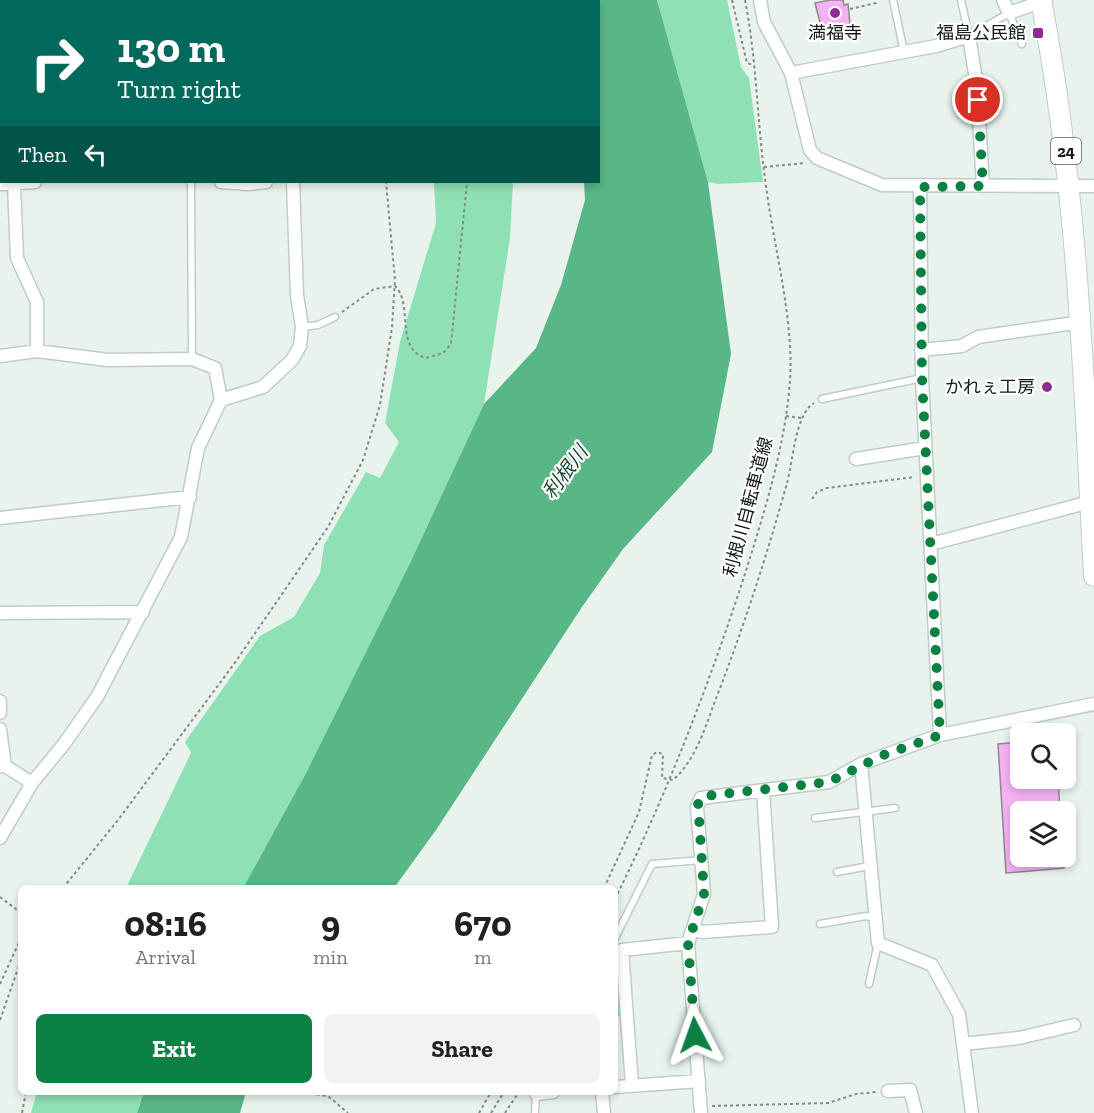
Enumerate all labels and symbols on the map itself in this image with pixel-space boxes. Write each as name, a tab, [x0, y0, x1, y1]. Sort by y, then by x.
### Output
marker: 満福寺	[828, 6, 842, 20]
place label: 満福寺	[808, 22, 862, 44]
place label: 福島公民館	[936, 22, 1026, 44]
marker: 福島公民館	[1031, 26, 1045, 40]
pin	[952, 74, 1003, 125]
road number: 24	[1051, 138, 1081, 164]
place label: かれぇ工房	[945, 376, 1035, 398]
marker: かれぇ工房	[1040, 380, 1054, 394]
street label: 利根川自転車道線	[719, 435, 777, 579]
water label: 利根川	[537, 439, 594, 503]
position arrow	[663, 1003, 727, 1067]

